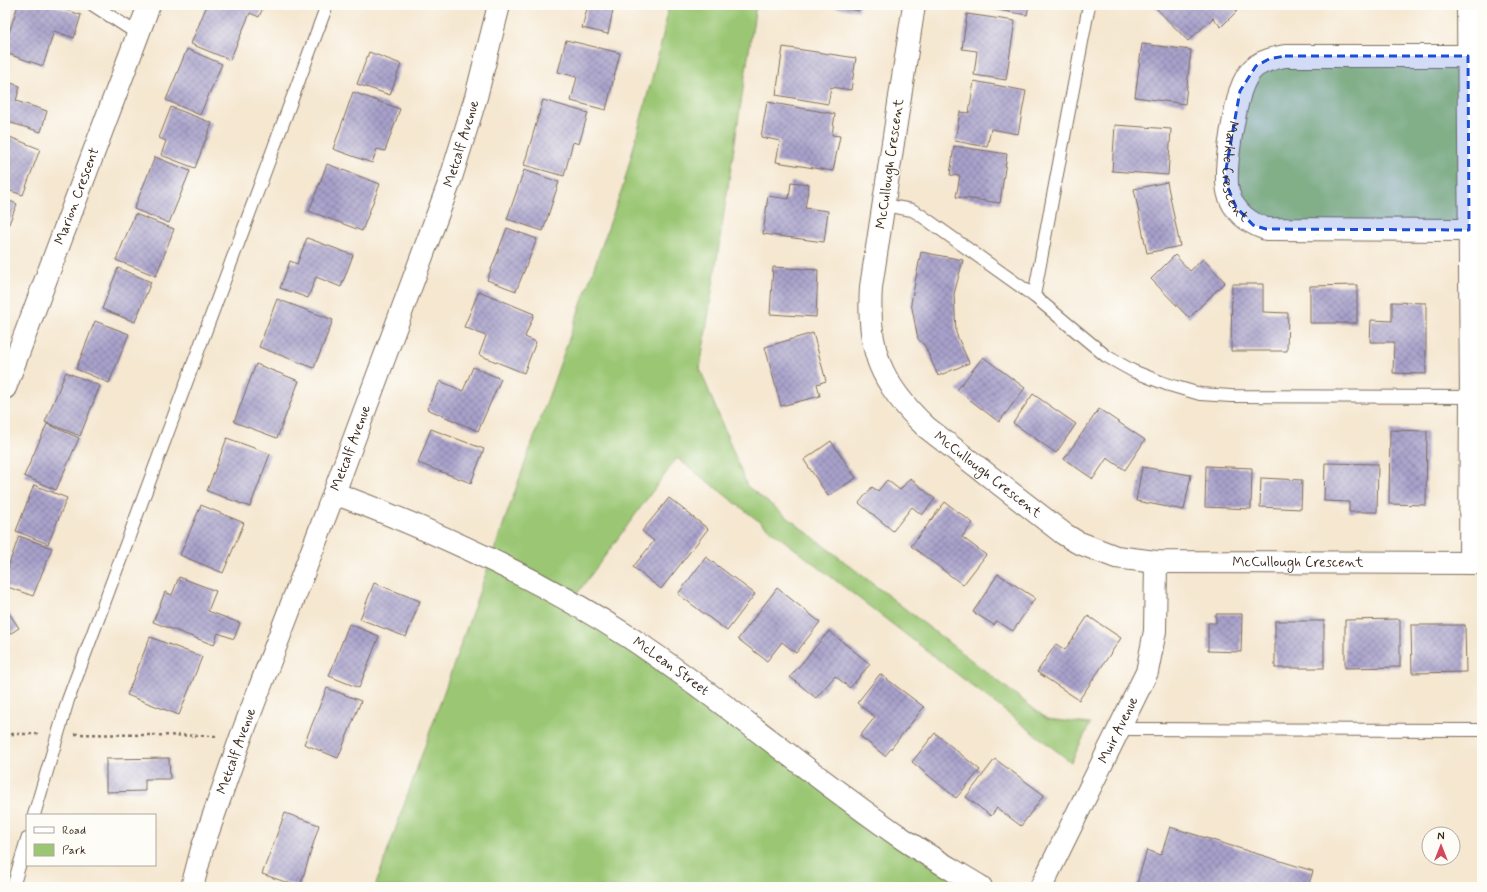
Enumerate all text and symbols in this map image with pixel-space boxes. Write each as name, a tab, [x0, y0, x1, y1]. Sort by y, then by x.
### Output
street label: Metcalf Avenue	[440, 97, 484, 189]
street label: McCullough Crescent	[872, 97, 909, 230]
street label: Markle Crescent	[1218, 119, 1253, 227]
street label: Marion Crescent	[51, 145, 104, 247]
street label: Metcalf Avenue	[327, 402, 375, 494]
street label: McCullough Crescent	[930, 427, 1045, 522]
street label: McCullough Crescent	[1232, 553, 1364, 572]
street label: McLean Street	[629, 633, 713, 700]
street label: Muir Avenue	[1094, 693, 1143, 767]
street label: Metcalf Avenue	[213, 705, 260, 797]
legend	[26, 814, 156, 866]
text: Road	[62, 823, 86, 839]
north arrow	[1421, 826, 1461, 866]
text: N	[1437, 830, 1445, 844]
text: Park	[62, 843, 86, 859]

